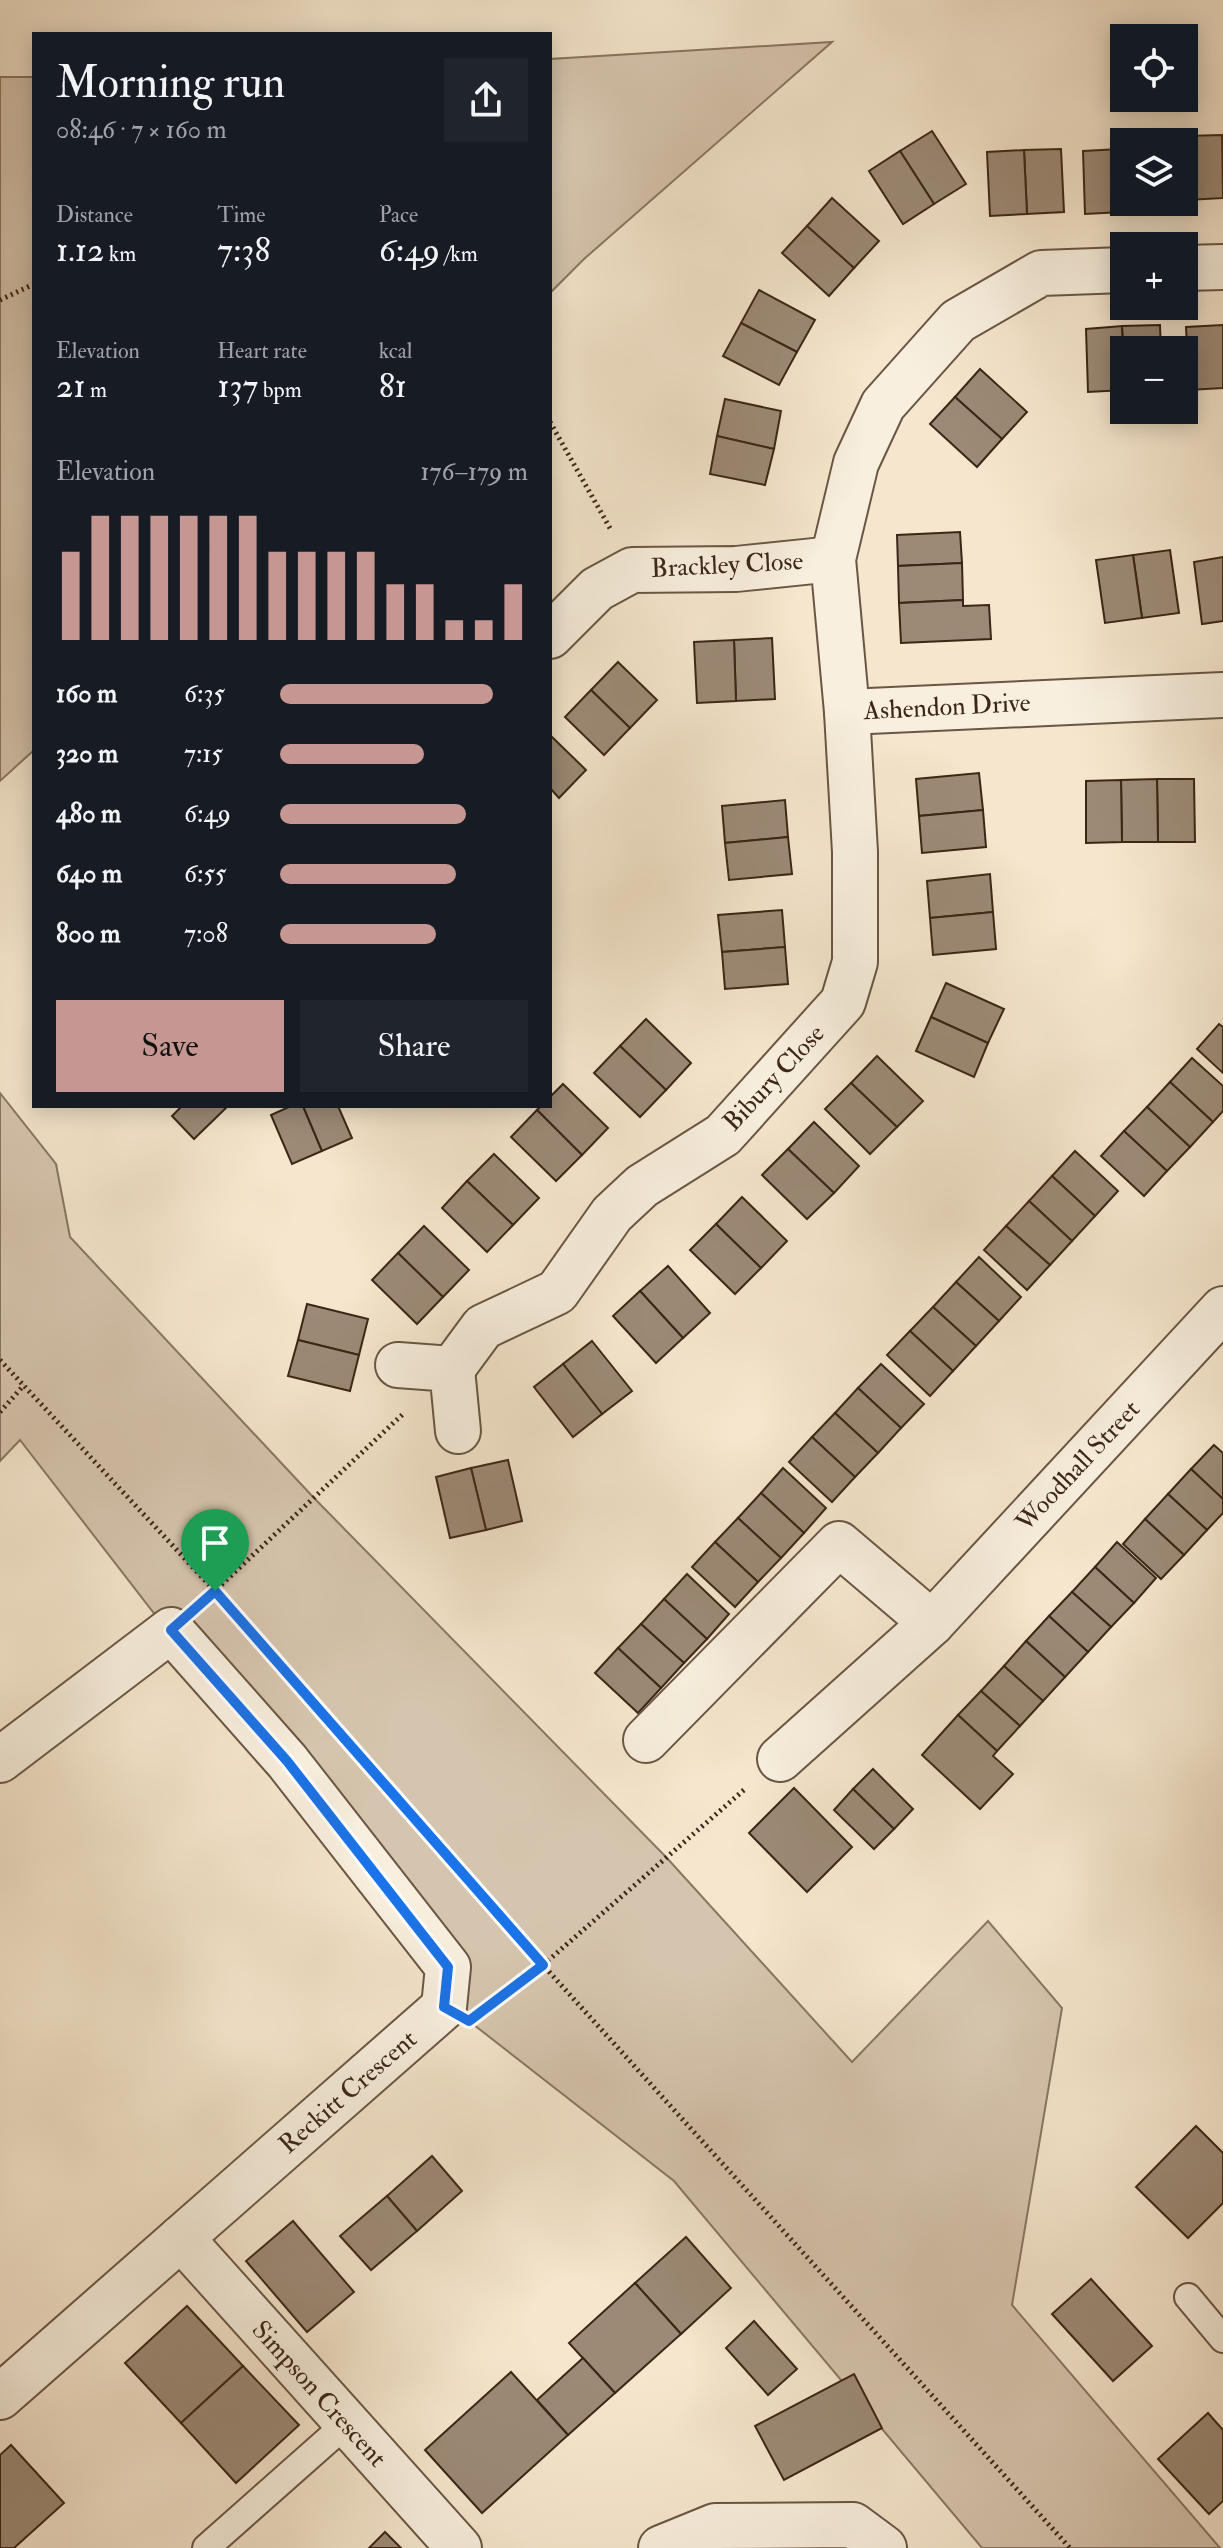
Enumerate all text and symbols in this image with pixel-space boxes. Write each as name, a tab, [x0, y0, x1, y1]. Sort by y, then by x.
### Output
map controls	[1110, 24, 1198, 424]
button: locate	[1110, 24, 1198, 112]
text: Morning run	[56, 56, 285, 111]
button: share	[444, 58, 528, 142]
text: 08:46 · 7 × 160 m	[56, 114, 227, 146]
button: layers	[1110, 128, 1198, 216]
text: Distance	[56, 201, 133, 229]
text: Time	[217, 201, 265, 229]
text: Pace	[379, 201, 418, 229]
text: 1.12	[56, 229, 104, 272]
text: 7:38	[217, 229, 270, 272]
text: 6:49	[379, 229, 440, 272]
button: +	[1110, 232, 1198, 320]
text: km	[104, 240, 136, 268]
text: /km	[440, 240, 478, 268]
button: −	[1110, 336, 1198, 424]
text: Elevation	[56, 337, 140, 365]
text: Heart rate	[217, 337, 307, 365]
text: kcal	[379, 337, 412, 365]
text: 21	[56, 365, 85, 408]
text: 137	[217, 365, 258, 408]
text: 81	[379, 365, 407, 408]
text: m	[85, 376, 107, 404]
text: bpm	[258, 376, 302, 404]
text: Elevation	[56, 456, 155, 488]
text: 176–179 m	[420, 456, 528, 488]
street label: Brackley Close	[650, 545, 804, 585]
text: 160 m	[56, 678, 117, 710]
text: 6:35	[184, 678, 225, 710]
street label: Ashendon Drive	[862, 687, 1031, 727]
text: 320 m	[56, 738, 118, 770]
text: 7:15	[184, 738, 223, 770]
text: 480 m	[56, 798, 121, 830]
text: 6:49	[184, 798, 231, 830]
text: 640 m	[56, 858, 122, 890]
text: 6:55	[184, 858, 226, 890]
text: 800 m	[56, 918, 121, 950]
text: 7:08	[184, 918, 228, 950]
button: Save	[56, 1000, 284, 1092]
button: Share	[300, 1000, 528, 1092]
street label: Bibury Close	[716, 1018, 832, 1138]
street label: Woodhall Street	[1008, 1394, 1147, 1539]
pin	[181, 1509, 249, 1591]
icon: arrive	[193, 1521, 237, 1565]
street label: Reckitt Crescent	[272, 2023, 424, 2161]
street label: Simpson Crescent	[244, 2314, 393, 2475]

